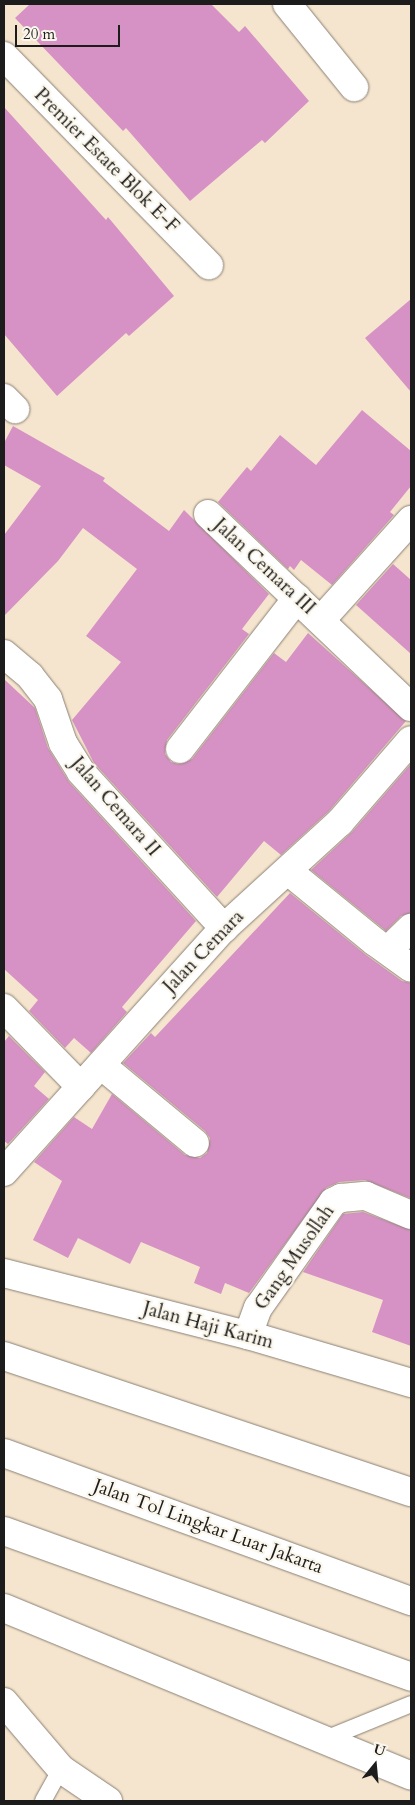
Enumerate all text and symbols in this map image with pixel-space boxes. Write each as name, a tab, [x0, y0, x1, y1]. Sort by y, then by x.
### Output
scale bar	[18, 15, 122, 47]
text: 20 m	[23, 24, 55, 44]
street label: Premier Estate Blok E-F	[29, 84, 183, 238]
street label: Jalan Cemara III	[208, 514, 320, 620]
street label: Jalan Cemara II	[66, 753, 164, 861]
street label: Jalan Cemara	[159, 906, 249, 998]
street label: Gang Musollah	[250, 1201, 340, 1315]
street label: Jalan Haji Karim	[140, 1298, 276, 1354]
street label: Jalan Tol Lingkar Luar Jakarta	[90, 1475, 326, 1579]
text: U	[371, 1739, 388, 1761]
north arrow	[350, 1740, 400, 1790]

